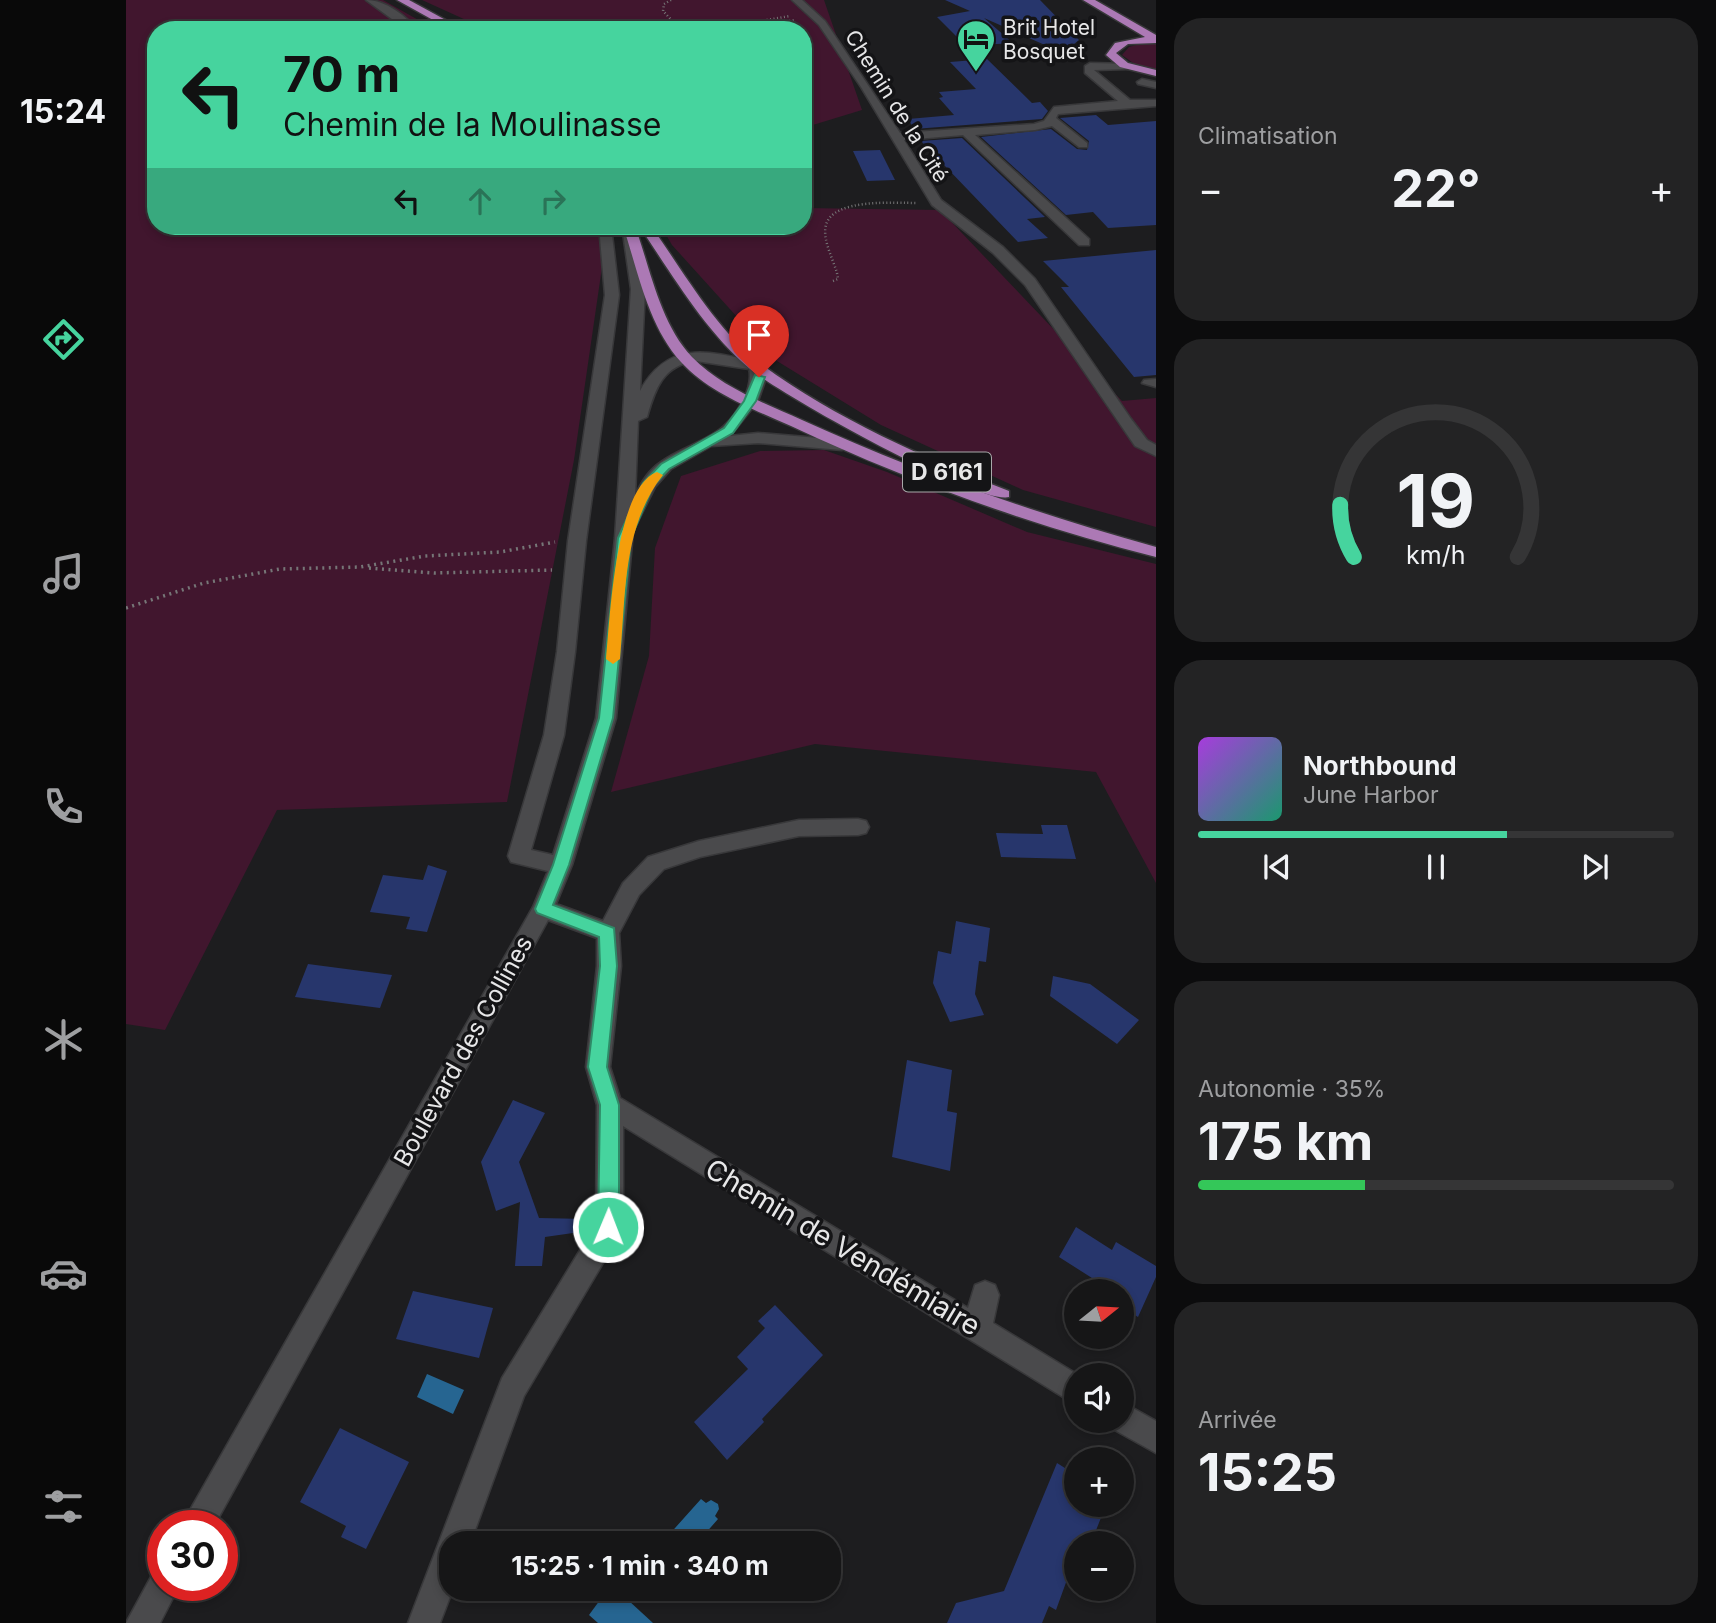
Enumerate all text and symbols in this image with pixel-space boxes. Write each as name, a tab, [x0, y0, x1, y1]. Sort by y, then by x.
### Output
place label: Brit Hotel Bosquet	[1003, 15, 1095, 64]
hotel icon: Brit Hotel Bosquet	[955, 18, 997, 73]
street label: Chemin de la Cité	[840, 25, 954, 187]
text: 70 m	[283, 45, 400, 104]
icon: left	[168, 49, 259, 140]
text: 15:24	[20, 92, 106, 131]
text: Chemin de la Moulinasse	[283, 105, 661, 144]
text: Climatisation	[1198, 122, 1338, 150]
text: 22°	[1391, 157, 1481, 220]
text: −	[1198, 166, 1223, 212]
text: +	[1649, 166, 1674, 212]
icon: left	[388, 182, 426, 220]
icon: ahead	[461, 182, 499, 220]
icon: right	[534, 182, 572, 220]
pin	[729, 305, 789, 377]
icon: directions	[39, 315, 88, 364]
icon: arrive	[740, 316, 778, 354]
road number: D 6161	[903, 452, 991, 492]
text: 19	[1397, 456, 1475, 545]
text: km/h	[1406, 539, 1466, 569]
icon: music	[39, 549, 88, 598]
text: Northbound	[1303, 750, 1457, 781]
text: June Harbor	[1303, 781, 1439, 809]
icon: phone	[39, 782, 88, 831]
icon: previous	[1258, 848, 1296, 886]
icon: pause	[1417, 848, 1455, 886]
icon: next	[1576, 848, 1614, 886]
street label: Boulevard des Collines	[388, 931, 538, 1171]
icon: climate	[39, 1015, 88, 1064]
text: Autonomie · 35%	[1198, 1075, 1385, 1103]
text: 175 km	[1198, 1110, 1373, 1173]
street label: Chemin de Vendémiaire	[699, 1151, 987, 1343]
position arrow	[571, 1190, 645, 1264]
icon: car	[39, 1249, 88, 1298]
north arrow	[1064, 1279, 1134, 1349]
map controls	[1064, 1279, 1134, 1601]
button: sound	[1064, 1363, 1134, 1433]
text: Arrivée	[1198, 1406, 1277, 1434]
text: 15:25	[1198, 1441, 1337, 1504]
button: +	[1064, 1447, 1134, 1517]
icon: filters	[39, 1482, 88, 1531]
speed limit sign: 30	[147, 1510, 238, 1601]
button: −	[1064, 1531, 1134, 1601]
text: 15:25 · 1 min · 340 m	[511, 1550, 769, 1581]

